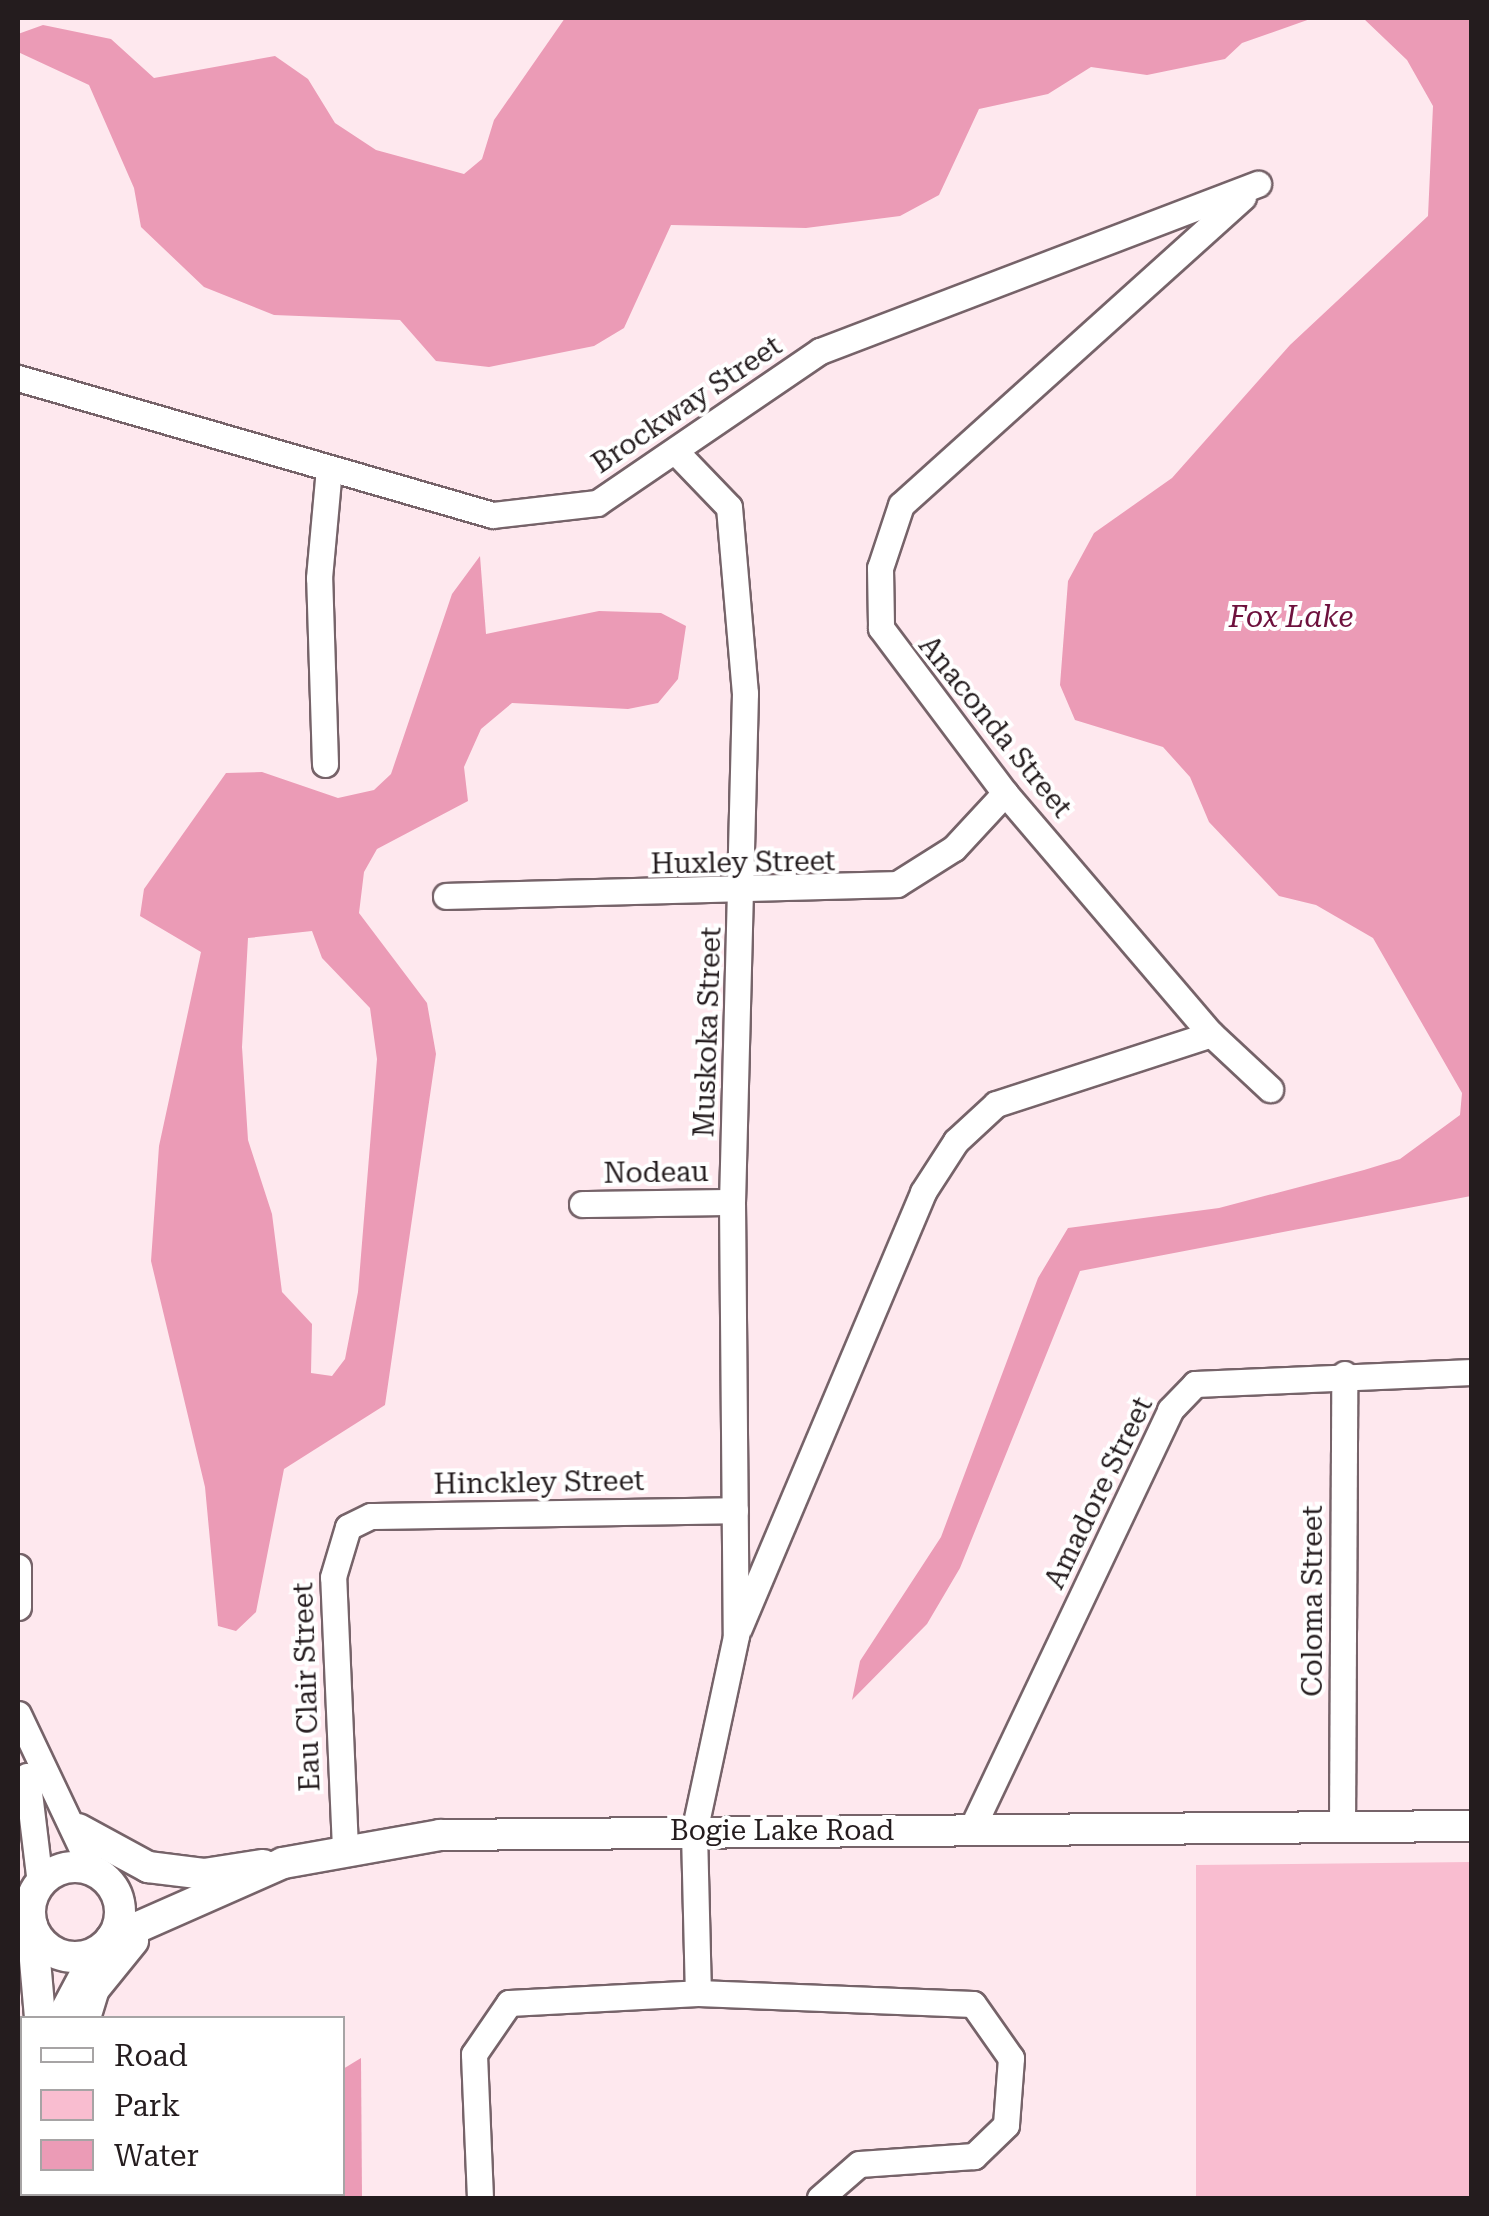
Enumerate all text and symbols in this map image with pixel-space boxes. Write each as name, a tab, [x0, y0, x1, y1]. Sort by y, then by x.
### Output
street label: Brockway Street	[586, 329, 788, 481]
water label: Fox Lake	[1229, 599, 1353, 635]
street label: Anaconda Street	[911, 629, 1079, 825]
street label: Huxley Street	[650, 845, 836, 881]
street label: Muskoka Street	[688, 926, 728, 1138]
street label: Nodeau	[603, 1155, 709, 1191]
street label: Amadore Street	[1038, 1392, 1160, 1594]
street label: Hinckley Street	[433, 1464, 645, 1502]
street label: Coloma Street	[1296, 1505, 1330, 1697]
street label: Eau Clair Street	[287, 1582, 327, 1792]
street label: Bogie Lake Road	[670, 1814, 894, 1848]
legend	[20, 2016, 345, 2196]
text: Road	[114, 2038, 188, 2073]
text: Park	[114, 2088, 180, 2123]
text: Water	[114, 2138, 199, 2173]

